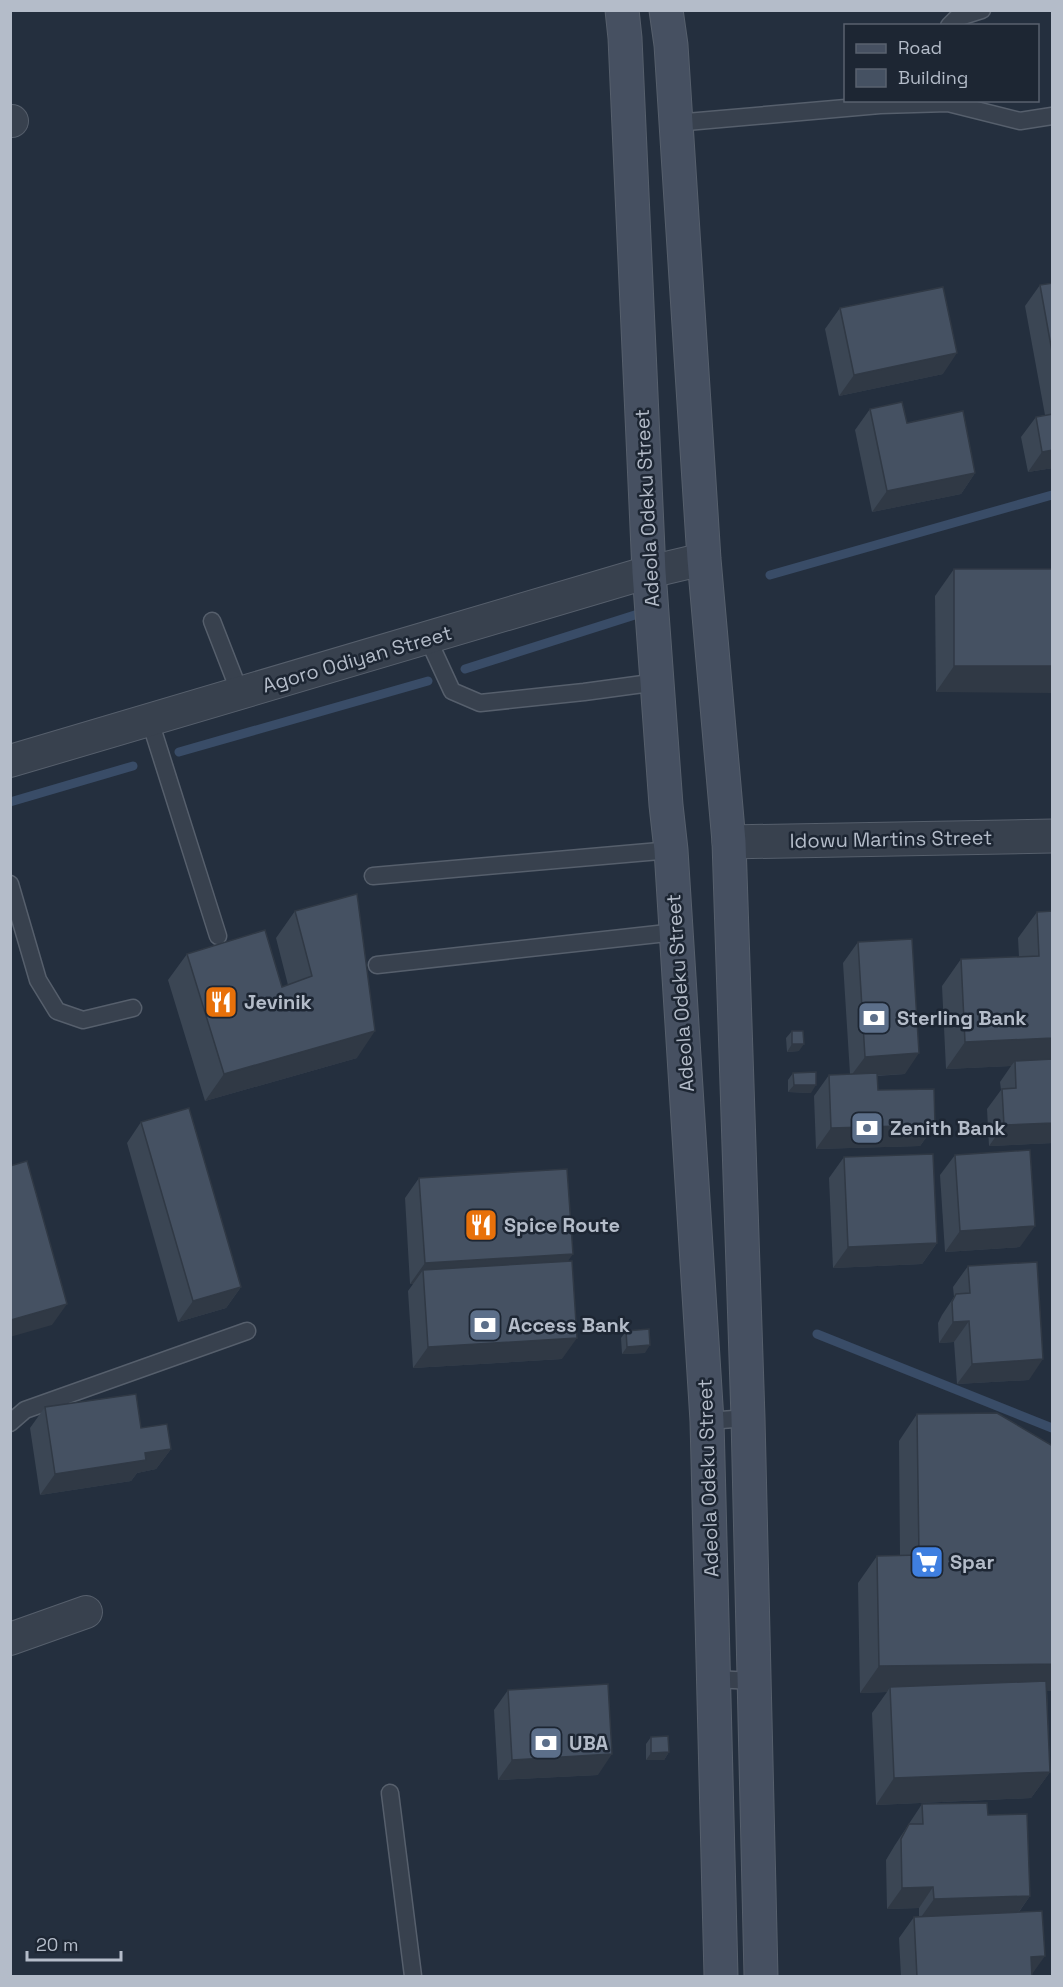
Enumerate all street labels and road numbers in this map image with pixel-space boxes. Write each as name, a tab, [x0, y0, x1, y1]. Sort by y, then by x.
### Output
street label: Adeola Odeku Street	[629, 408, 665, 608]
street label: Agoro Odiyan Street	[259, 620, 455, 698]
street label: Idowu Martins Street	[789, 824, 993, 854]
street label: Adeola Odeku Street	[660, 893, 700, 1093]
street label: Adeola Odeku Street	[692, 1378, 724, 1578]

